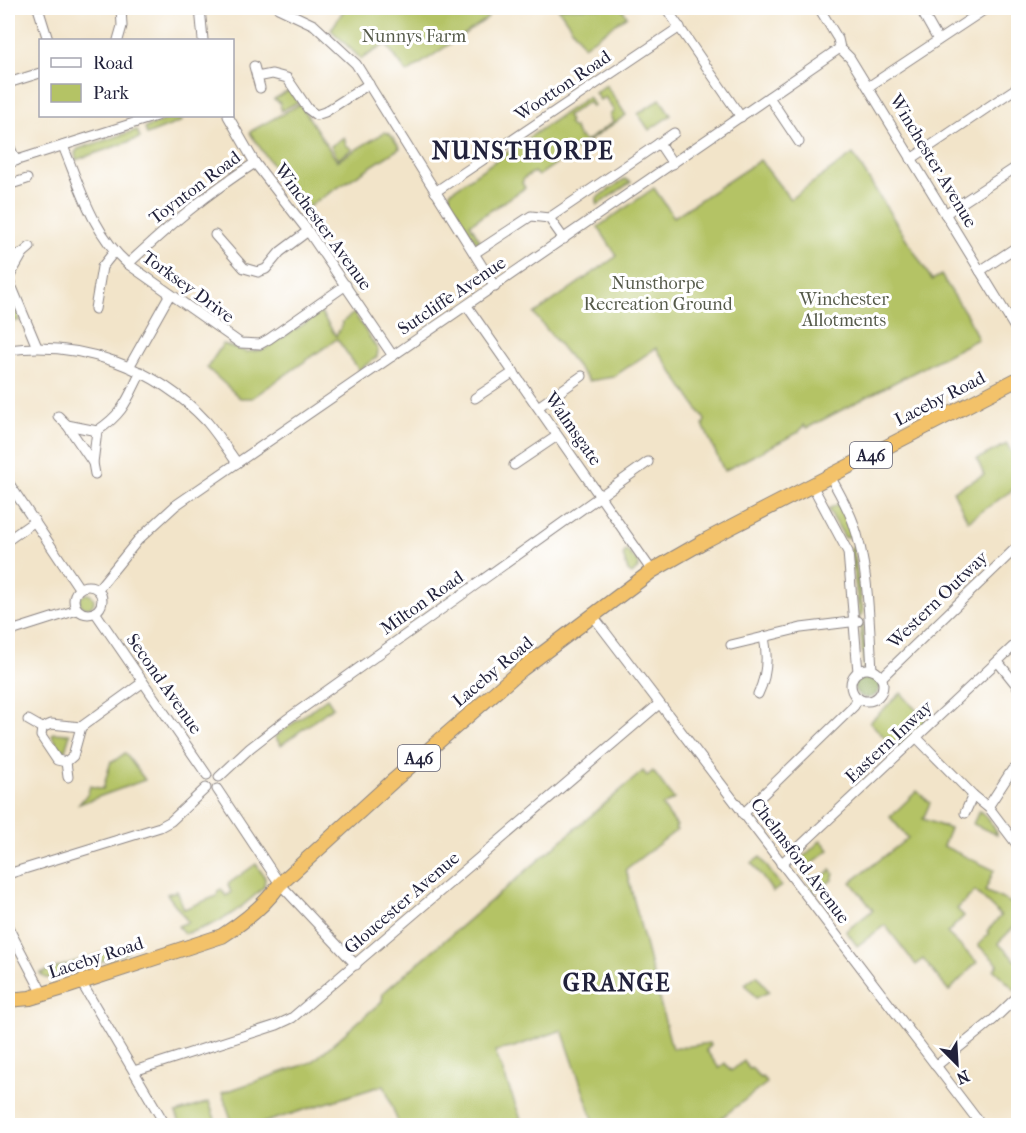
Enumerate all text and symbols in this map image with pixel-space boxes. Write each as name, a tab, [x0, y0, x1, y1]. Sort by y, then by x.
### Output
park label: Nunnys Farm	[362, 26, 466, 47]
legend	[39, 39, 234, 117]
street label: Wootton Road	[510, 46, 615, 126]
text: Road	[93, 53, 133, 74]
text: Park	[93, 83, 130, 104]
street label: Winchester Avenue	[884, 90, 981, 231]
district label: NUNSTHORPE	[432, 137, 614, 165]
street label: Toynton Road	[145, 147, 245, 229]
street label: Winchester Avenue	[269, 159, 376, 295]
street label: Torksey Drive	[138, 247, 238, 328]
street label: Sutcliffe Avenue	[394, 252, 510, 340]
park label: Nunsthorpe Recreation Ground	[584, 273, 733, 315]
park label: Winchester Allotments	[798, 289, 889, 331]
street label: Laceby Road	[891, 367, 989, 431]
street label: Walmsgate	[540, 387, 606, 470]
road number: A46	[850, 442, 892, 468]
street label: Western Outway	[883, 546, 993, 654]
street label: Milton Road	[376, 567, 468, 639]
street label: Second Avenue	[122, 630, 206, 738]
street label: Laceby Road	[449, 632, 538, 712]
street label: Eastern Inway	[841, 695, 938, 788]
road number: A46	[398, 745, 440, 771]
street label: Chelmsford Avenue	[746, 794, 854, 928]
street label: Gloucester Avenue	[340, 847, 464, 959]
street label: Laceby Road	[46, 933, 146, 983]
district label: GRANGE	[563, 969, 671, 997]
north arrow	[927, 1034, 987, 1094]
text: N	[953, 1066, 972, 1089]

